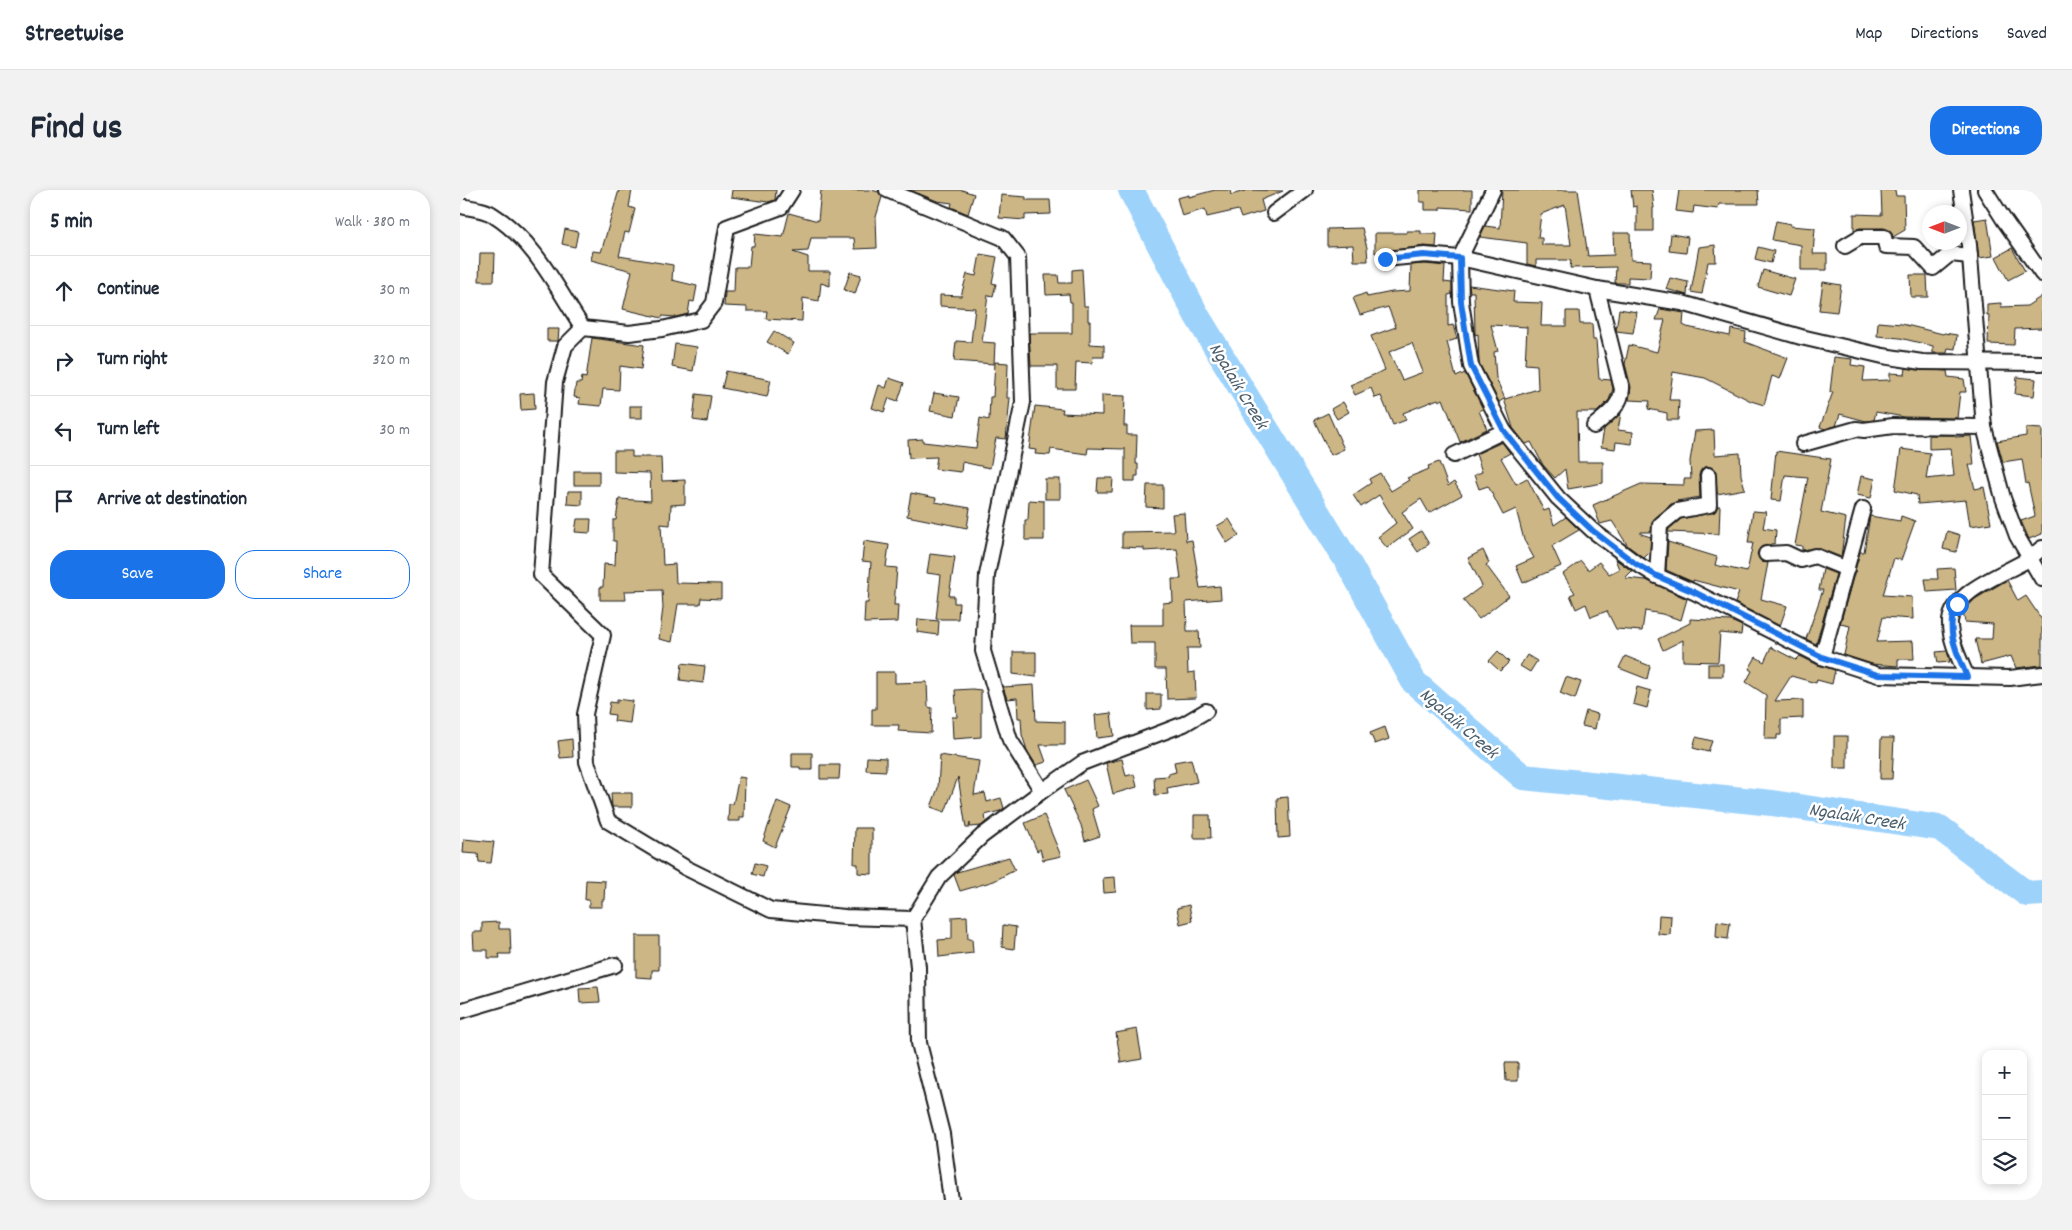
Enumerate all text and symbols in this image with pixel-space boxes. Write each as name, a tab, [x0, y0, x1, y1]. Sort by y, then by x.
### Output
text: Streetwise	[25, 18, 124, 52]
text: Map	[1855, 22, 1882, 47]
text: Directions	[1910, 22, 1979, 47]
text: Saved	[2007, 22, 2047, 47]
text: Find us	[30, 105, 122, 155]
button: Directions	[1930, 106, 2042, 155]
north arrow	[1922, 205, 1967, 250]
text: 5 min	[50, 208, 93, 238]
text: Walk · 380 m	[335, 211, 410, 234]
route end	[1374, 248, 1397, 271]
icon: ahead	[50, 277, 78, 305]
text: Continue	[97, 277, 159, 304]
text: 30 m	[380, 279, 410, 302]
water label: Ngalaik Creek	[1201, 338, 1275, 437]
icon: right	[50, 347, 78, 375]
text: Turn right	[97, 347, 168, 374]
text: 320 m	[373, 349, 410, 372]
icon: left	[50, 417, 78, 445]
text: Turn left	[97, 417, 160, 444]
text: 30 m	[380, 419, 410, 442]
icon: arrive	[50, 487, 78, 515]
text: Arrive at destination	[97, 487, 247, 514]
button: Save	[50, 550, 225, 599]
button: Share	[235, 550, 410, 599]
route start	[1946, 593, 1969, 616]
water label: Ngalaik Creek	[1412, 683, 1505, 768]
water label: Ngalaik Creek	[1807, 798, 1908, 840]
map controls	[1982, 1050, 2027, 1185]
button: +	[1982, 1050, 2027, 1095]
button: −	[1982, 1095, 2027, 1140]
button: layers	[1982, 1140, 2027, 1185]

